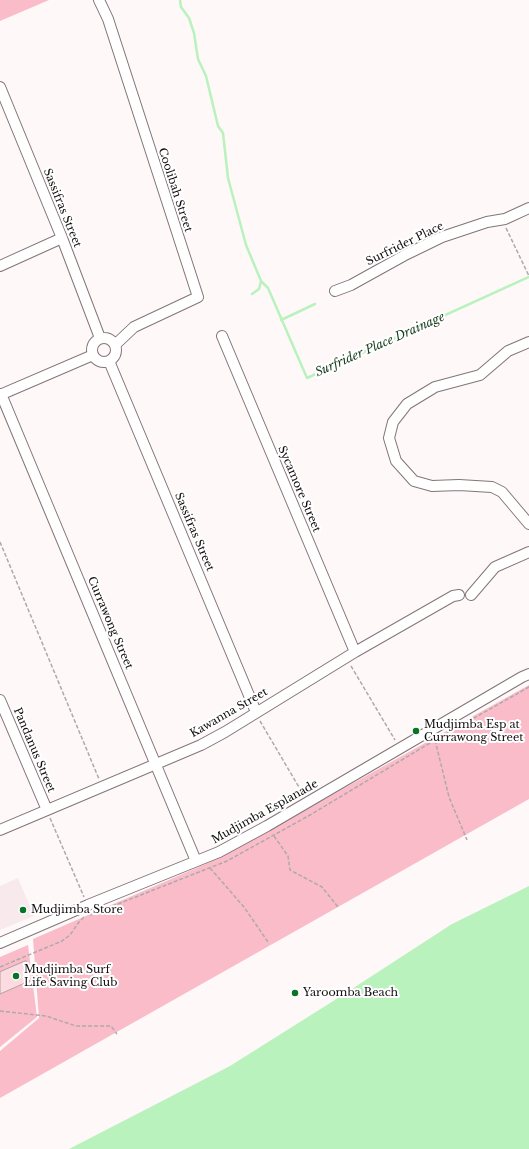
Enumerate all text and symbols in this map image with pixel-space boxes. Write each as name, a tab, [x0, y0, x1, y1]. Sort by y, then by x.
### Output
street label: Coolibah Street	[155, 146, 195, 234]
street label: Sassifras Street	[40, 167, 84, 249]
street label: Surfrider Place	[364, 219, 446, 269]
water label: Surfrider Place Drainage	[313, 310, 447, 380]
street label: Sycamore Street	[275, 444, 323, 534]
street label: Sassifras Street	[172, 491, 216, 573]
street label: Currawong Street	[85, 575, 135, 671]
street label: Kawanna Street	[188, 685, 270, 741]
street label: Pandanus Street	[10, 706, 58, 794]
place label: Mudjimba Esp at Currawong Street	[424, 718, 523, 744]
marker: Mudjimba Esp at Currawong Street	[411, 726, 421, 736]
street label: Mudjimba Esplanade	[210, 777, 320, 847]
place label: Mudjimba Store	[31, 903, 123, 917]
marker: Mudjimba Store	[18, 905, 28, 915]
place label: Mudjimba Surf Life Saving Club	[24, 963, 117, 989]
marker: Mudjimba Surf Life Saving Club	[11, 971, 21, 981]
place label: Yaroomba Beach	[303, 986, 398, 1000]
marker: Yaroomba Beach	[290, 988, 300, 998]

